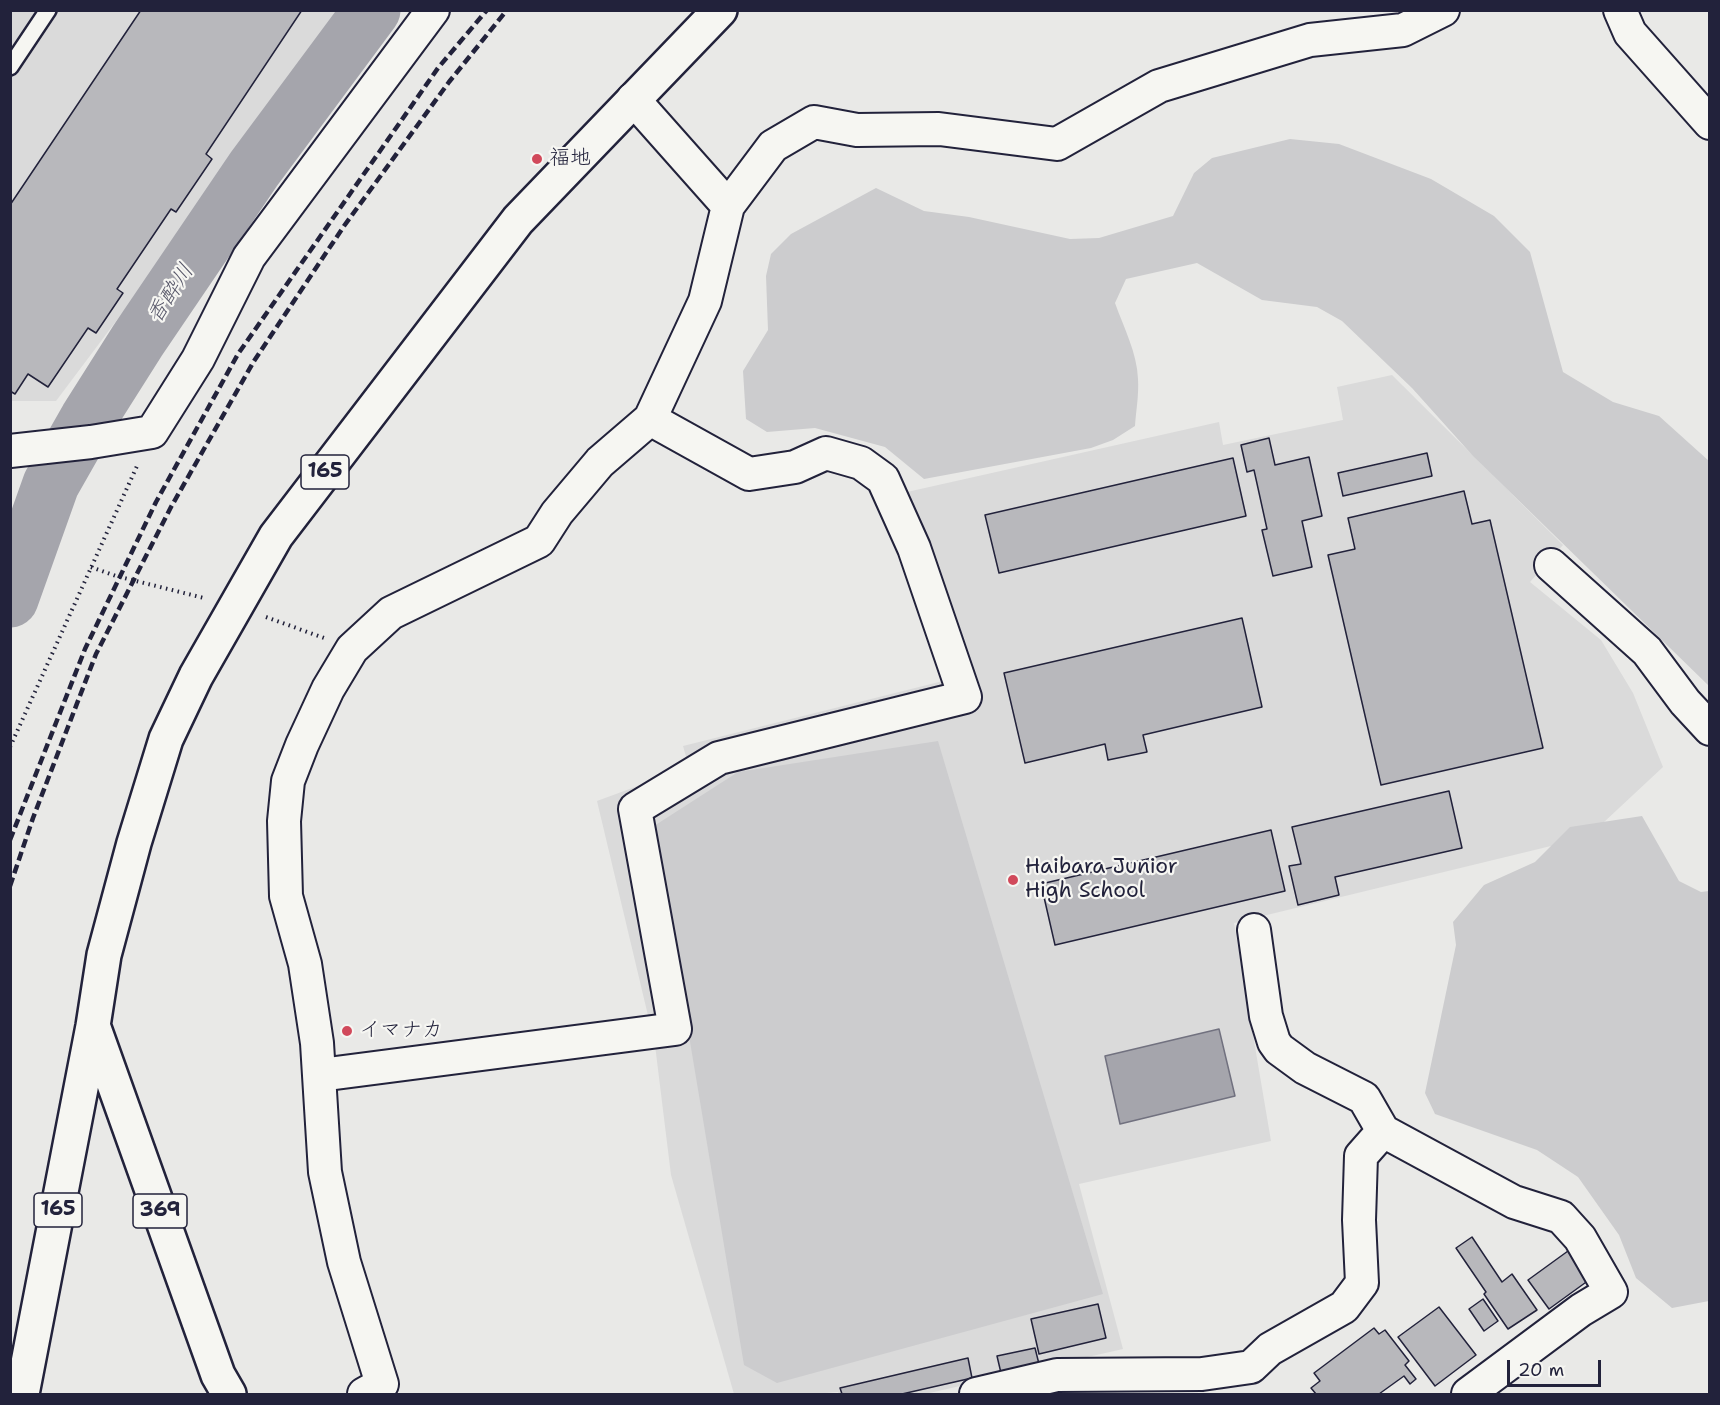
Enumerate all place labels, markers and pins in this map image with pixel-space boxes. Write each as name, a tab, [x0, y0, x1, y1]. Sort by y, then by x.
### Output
place label: 福地	[549, 146, 591, 172]
marker: 福地	[530, 152, 544, 166]
place label: Haibara Junior High School	[1025, 855, 1178, 905]
marker: Haibara Junior High School	[1006, 873, 1020, 887]
place label: イマナカ	[359, 1018, 443, 1044]
marker: イマナカ	[340, 1024, 354, 1038]

